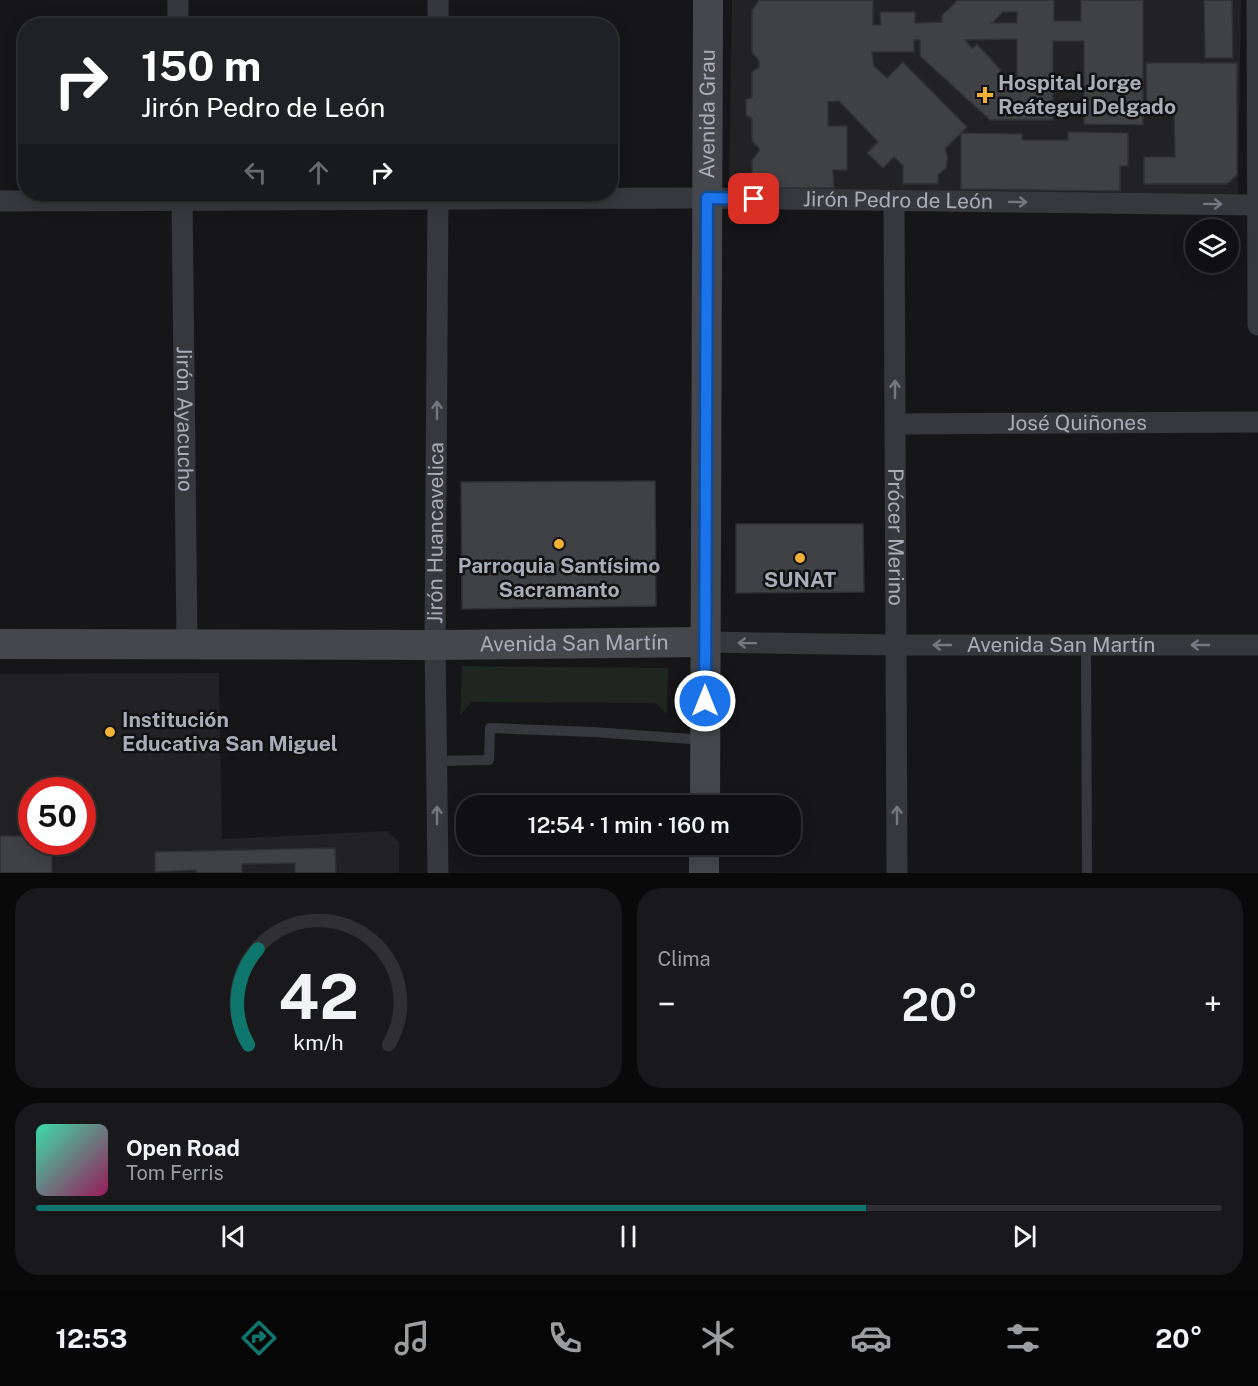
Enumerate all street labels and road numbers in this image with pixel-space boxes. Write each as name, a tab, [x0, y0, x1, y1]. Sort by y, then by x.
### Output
street label: Avenida Grau	[694, 49, 720, 179]
street label: Jirón Pedro de León	[803, 186, 993, 214]
street label: Jirón Ayacucho	[172, 346, 198, 492]
street label: José Quiñones	[1007, 410, 1147, 435]
street label: Jirón Huancavelica	[422, 442, 448, 624]
street label: Prócer Merino	[883, 468, 909, 606]
street label: Avenida San Martín	[479, 629, 669, 657]
street label: Avenida San Martín	[966, 632, 1155, 657]

